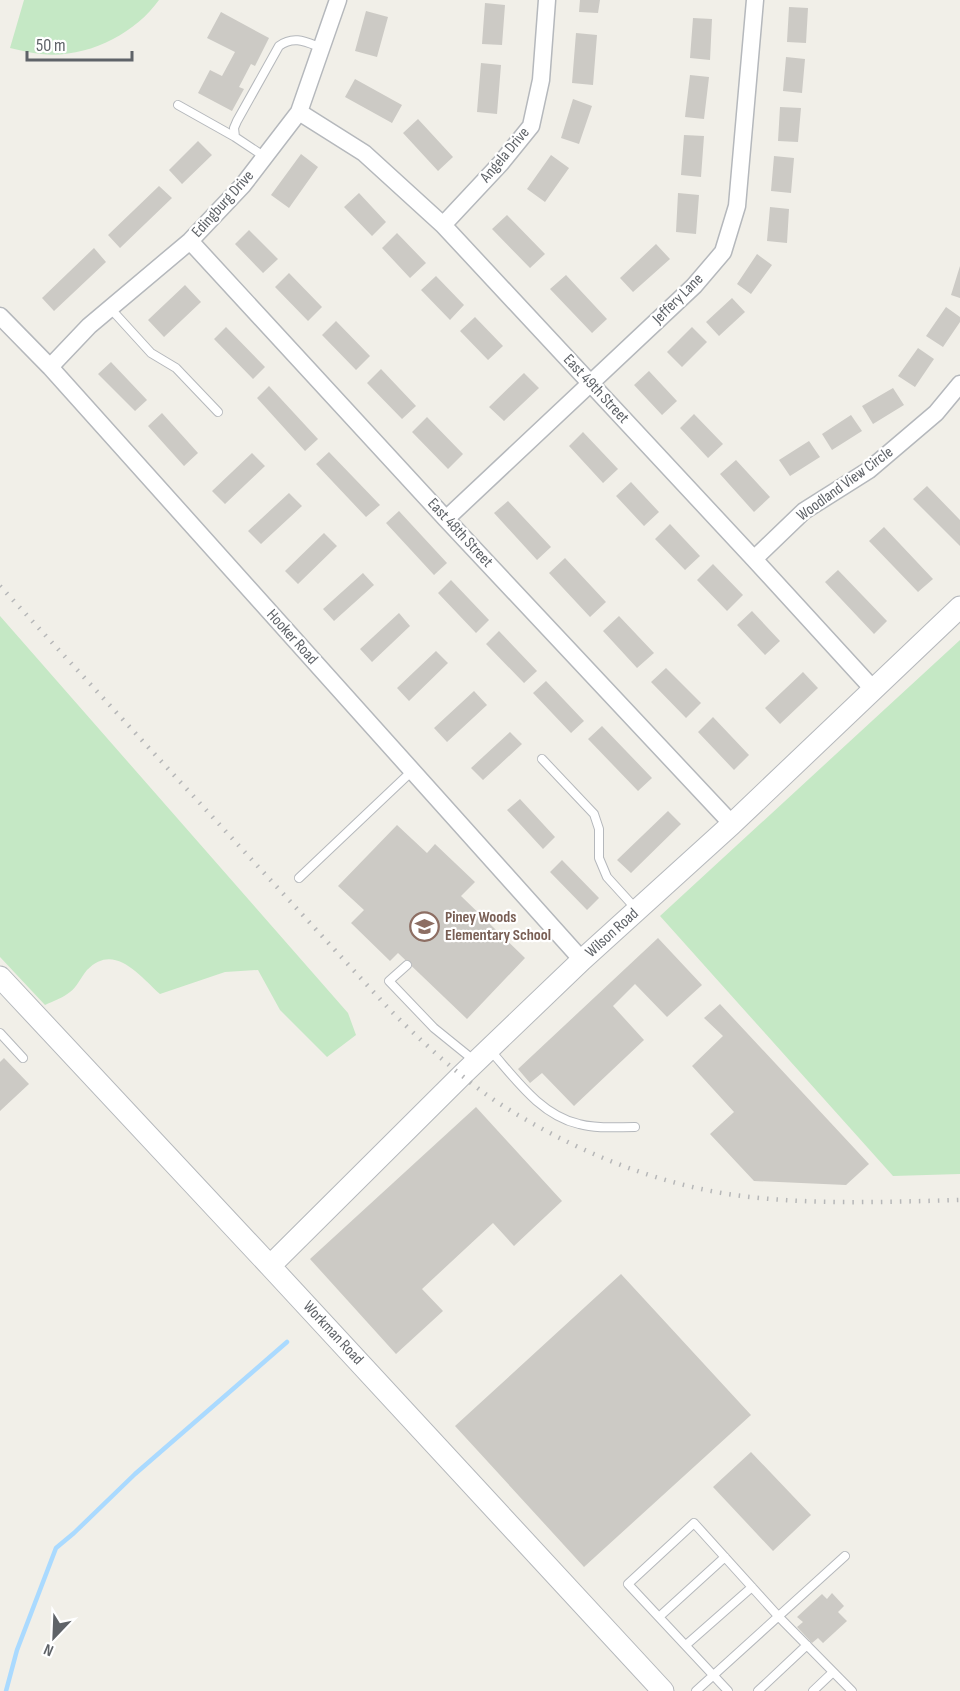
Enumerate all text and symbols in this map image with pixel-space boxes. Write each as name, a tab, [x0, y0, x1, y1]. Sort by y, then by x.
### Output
scale bar	[27, 24, 132, 62]
text: 50 m	[36, 35, 66, 56]
street label: Angela Drive	[476, 123, 534, 187]
street label: Edingburg Drive	[188, 167, 258, 241]
street label: Jeffery Lane	[648, 270, 707, 329]
street label: East 49th Street	[559, 350, 633, 428]
street label: Woodland View Circle	[793, 443, 897, 525]
street label: East 48th Street	[423, 495, 497, 572]
street label: Hooker Road	[262, 606, 322, 668]
street label: Wilson Road	[582, 904, 642, 962]
place label: Piney Woods Elementary School	[445, 908, 551, 945]
school or university icon: Piney Woods Elementary School	[408, 910, 440, 942]
street label: Workman Road	[299, 1297, 367, 1369]
north arrow	[24, 1607, 84, 1667]
text: N	[41, 1639, 56, 1660]

